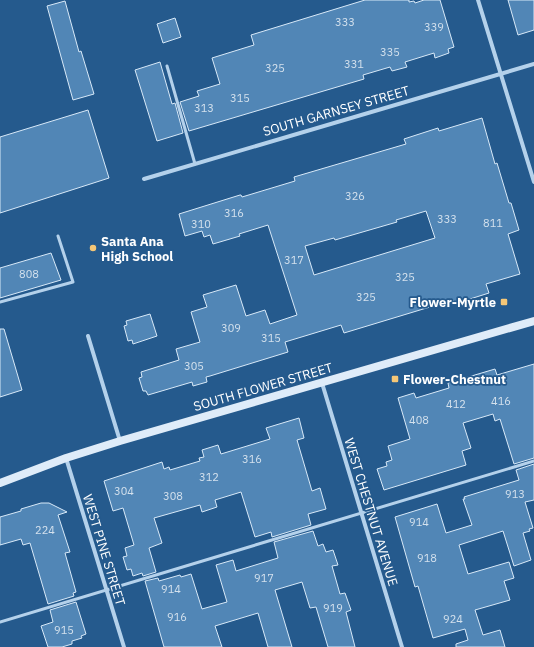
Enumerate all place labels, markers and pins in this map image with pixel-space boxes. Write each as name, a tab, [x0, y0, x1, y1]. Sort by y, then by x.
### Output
place label: Santa Ana High School	[101, 233, 173, 265]
marker: Santa Ana High School	[88, 243, 98, 253]
place label: Flower-Myrtle	[410, 294, 496, 311]
marker: Flower-Myrtle	[499, 297, 509, 307]
place label: Flower-Chestnut	[403, 371, 506, 388]
marker: Flower-Chestnut	[390, 374, 400, 384]

